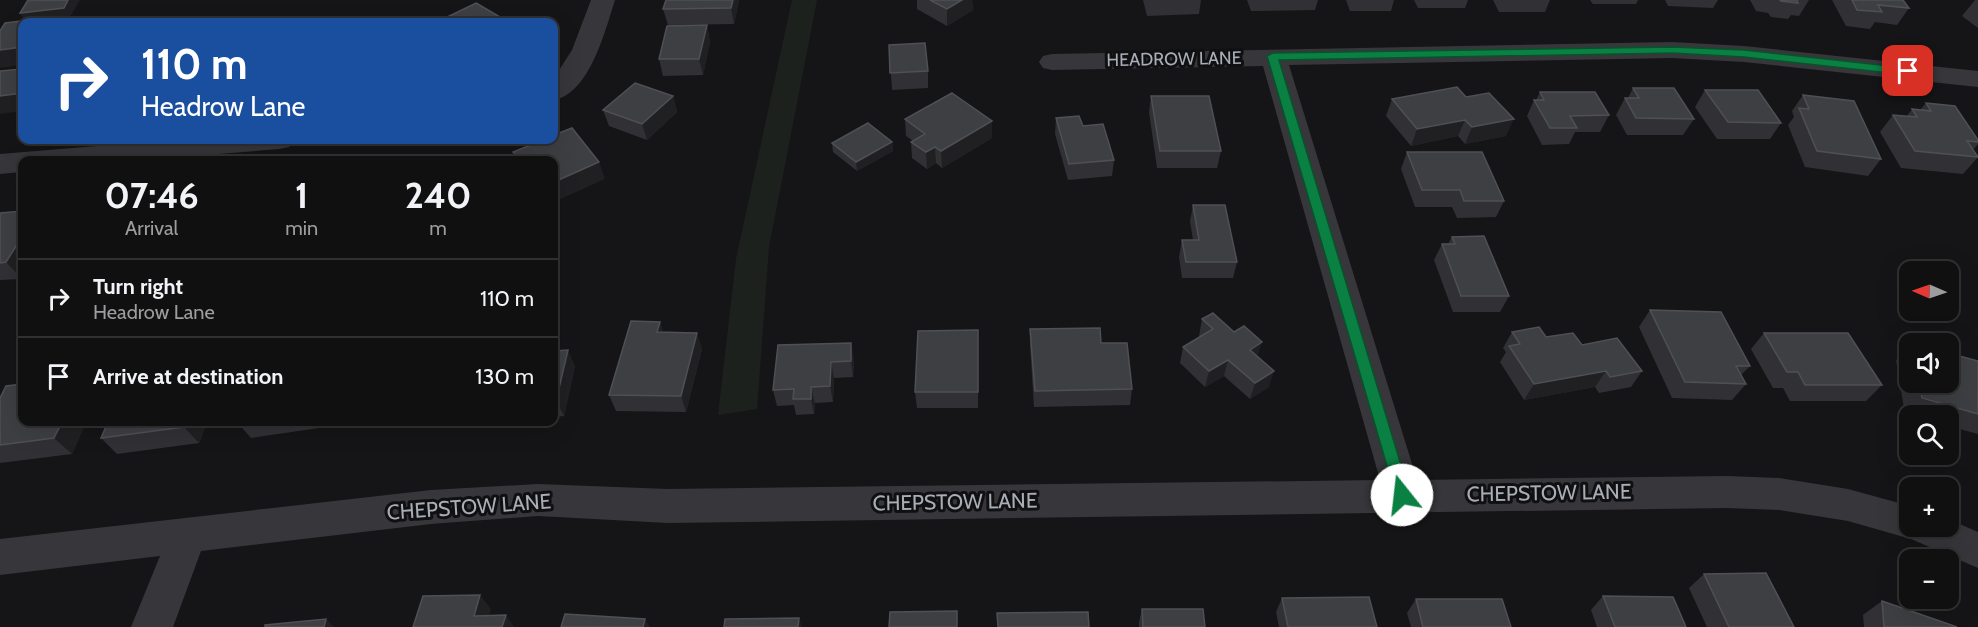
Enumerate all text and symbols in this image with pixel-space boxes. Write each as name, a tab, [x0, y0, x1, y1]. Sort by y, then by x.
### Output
text: 110 m	[141, 38, 248, 90]
icon: right	[42, 42, 120, 120]
pin	[1882, 45, 1933, 96]
street label: HEADROW LANE	[1106, 47, 1242, 71]
icon: arrive	[1891, 54, 1924, 87]
text: Headrow Lane	[141, 90, 305, 123]
text: 07:46	[104, 173, 199, 217]
text: 1	[295, 173, 308, 217]
text: 240	[405, 173, 472, 217]
text: Arrival	[125, 216, 178, 240]
text: min	[285, 216, 318, 240]
text: m	[429, 216, 447, 240]
north arrow	[1899, 261, 1959, 321]
map controls	[1899, 261, 1959, 609]
text: Turn right	[93, 273, 183, 300]
icon: right	[42, 282, 75, 315]
text: 110 m	[480, 285, 534, 312]
text: Headrow Lane	[93, 300, 215, 324]
button: sound	[1899, 333, 1959, 393]
icon: arrive	[42, 360, 75, 393]
text: Arrive at destination	[93, 363, 283, 390]
text: 130 m	[475, 363, 534, 390]
button: search	[1899, 405, 1959, 465]
position arrow	[1370, 463, 1434, 527]
button: +	[1899, 477, 1959, 537]
street label: CHEPSTOW LANE	[1466, 479, 1632, 506]
street label: CHEPSTOW LANE	[386, 488, 552, 525]
street label: CHEPSTOW LANE	[872, 488, 1038, 515]
button: −	[1899, 549, 1959, 609]

